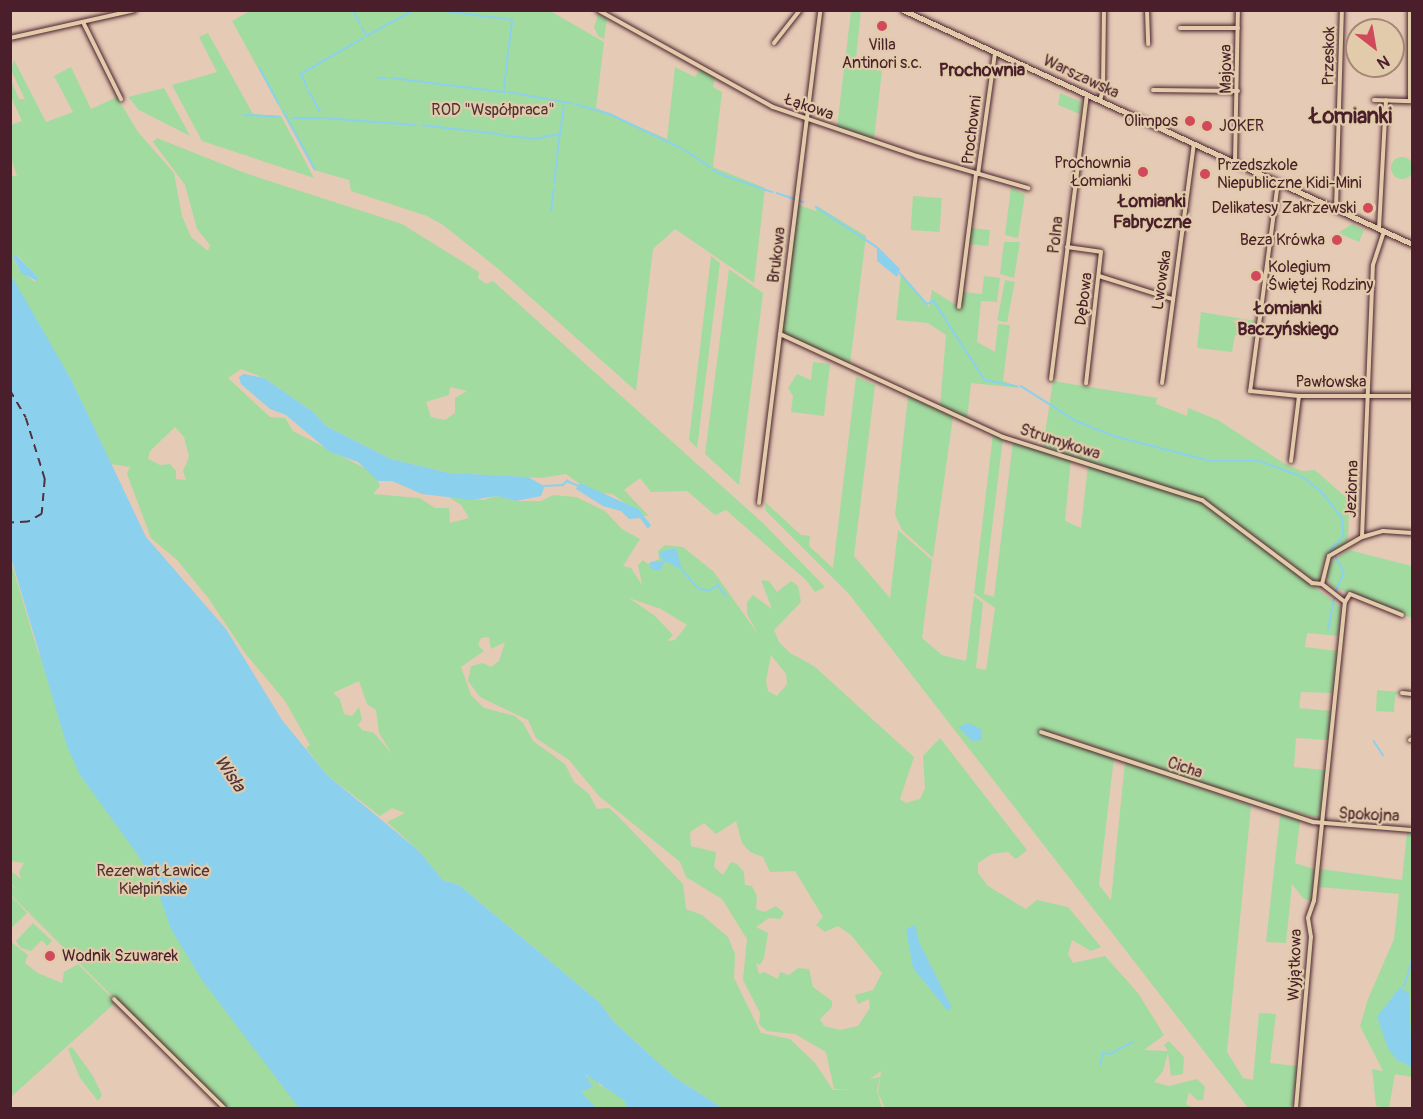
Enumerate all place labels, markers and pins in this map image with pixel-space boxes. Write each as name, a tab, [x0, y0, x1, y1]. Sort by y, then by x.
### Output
marker: Villa Antinori s.c.	[875, 19, 889, 33]
place label: Villa Antinori s.c.	[842, 35, 922, 73]
place label: Olimpos	[1124, 111, 1178, 131]
marker: Olimpos	[1183, 114, 1197, 128]
place label: JOKER	[1219, 116, 1264, 136]
marker: JOKER	[1200, 119, 1214, 133]
place label: Prochownia Łomianki	[1054, 153, 1131, 191]
place label: Przedszkole Niepubliczne Kidi-Mini	[1217, 155, 1362, 193]
marker: Prochownia Łomianki	[1136, 165, 1150, 179]
marker: Przedszkole Niepubliczne Kidi-Mini	[1198, 167, 1212, 181]
place label: Delikatesy Zakrzewski	[1212, 198, 1356, 218]
marker: Delikatesy Zakrzewski	[1361, 201, 1375, 215]
place label: Beza Krówka	[1240, 230, 1325, 250]
marker: Beza Krówka	[1330, 233, 1344, 247]
place label: Kolegium Świętej Rodziny	[1268, 257, 1373, 295]
marker: Kolegium Świętej Rodziny	[1249, 269, 1263, 283]
place label: Wodnik Szuwarek	[62, 946, 178, 966]
marker: Wodnik Szuwarek	[43, 949, 57, 963]

